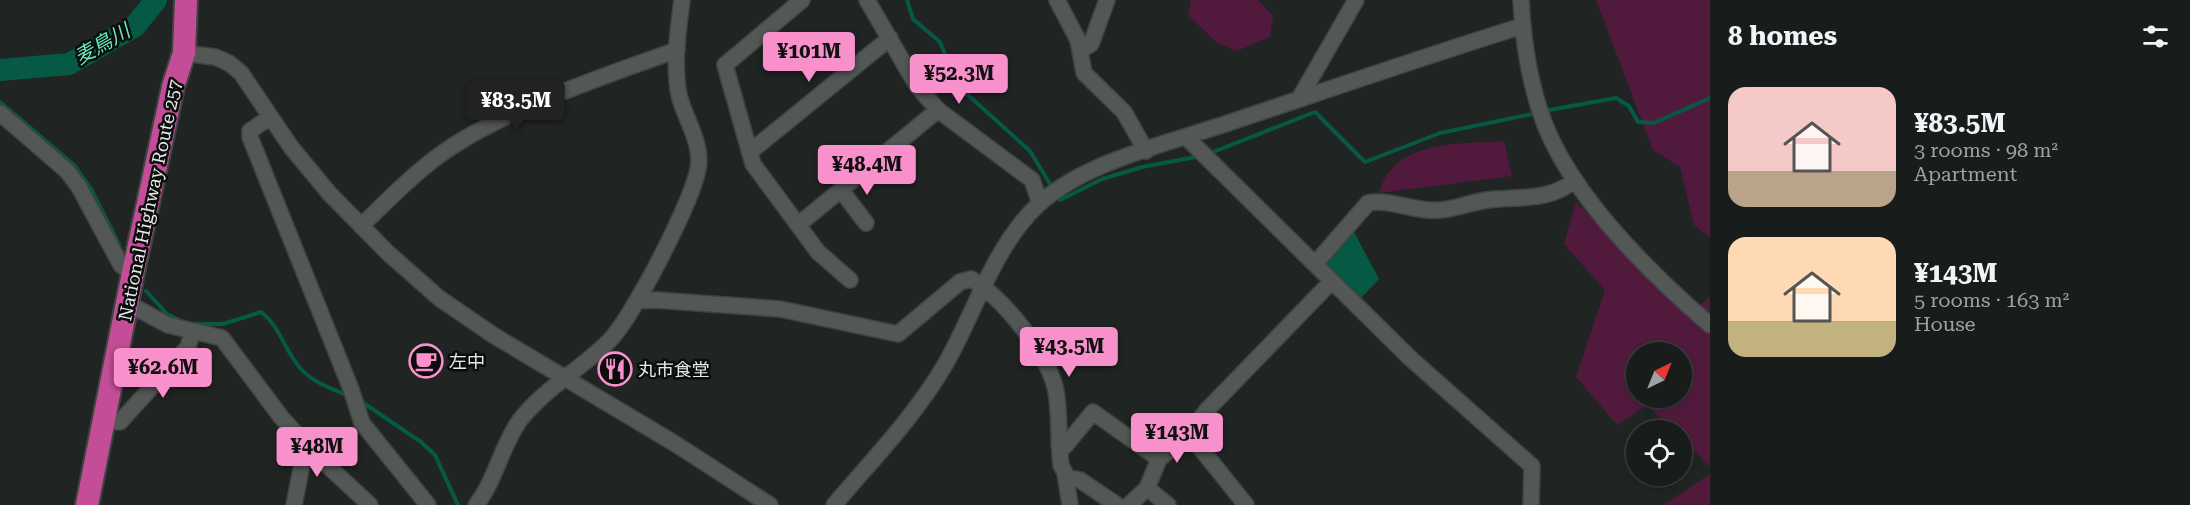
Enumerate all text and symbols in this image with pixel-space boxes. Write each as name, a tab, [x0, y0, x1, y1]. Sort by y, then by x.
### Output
water label: 麦鳥川	[70, 18, 136, 69]
icon: filters	[2139, 20, 2172, 53]
text: 8 homes	[1728, 21, 1837, 51]
pin: ¥101M	[767, 32, 851, 83]
text: ¥101M	[777, 39, 841, 63]
pin: ¥52.3M	[910, 54, 1008, 105]
text: ¥52.3M	[924, 61, 994, 85]
street label: National Highway Route 257	[114, 78, 186, 322]
pin: ¥83.5M	[467, 81, 565, 132]
text: ¥83.5M	[481, 88, 551, 112]
text: ¥83.5M	[1914, 108, 2006, 138]
icon: home	[1776, 111, 1848, 183]
text: 3 rooms · 98 m²	[1914, 138, 2058, 162]
pin: ¥48.4M	[818, 145, 916, 196]
text: ¥48.4M	[832, 152, 902, 176]
text: Apartment	[1914, 162, 2017, 186]
text: ¥143M	[1914, 258, 1997, 288]
icon: home	[1776, 261, 1848, 333]
text: 5 rooms · 163 m²	[1914, 288, 2069, 312]
text: House	[1914, 312, 1976, 336]
pin: ¥43.5M	[1020, 327, 1118, 378]
text: ¥43.5M	[1034, 334, 1104, 358]
north arrow	[1626, 342, 1692, 408]
map controls	[1626, 342, 1692, 486]
cafe icon: 左中	[408, 343, 444, 379]
pin: ¥62.6M	[114, 348, 212, 399]
place label: 左中	[449, 351, 485, 372]
restaurant icon: 丸市食堂	[597, 351, 633, 387]
text: ¥62.6M	[128, 355, 198, 379]
place label: 丸市食堂	[638, 359, 710, 380]
pin: ¥143M	[1135, 413, 1219, 464]
text: ¥143M	[1145, 420, 1209, 444]
button: locate	[1626, 420, 1692, 486]
pin: ¥48M	[281, 427, 353, 478]
text: ¥48M	[291, 434, 343, 458]

